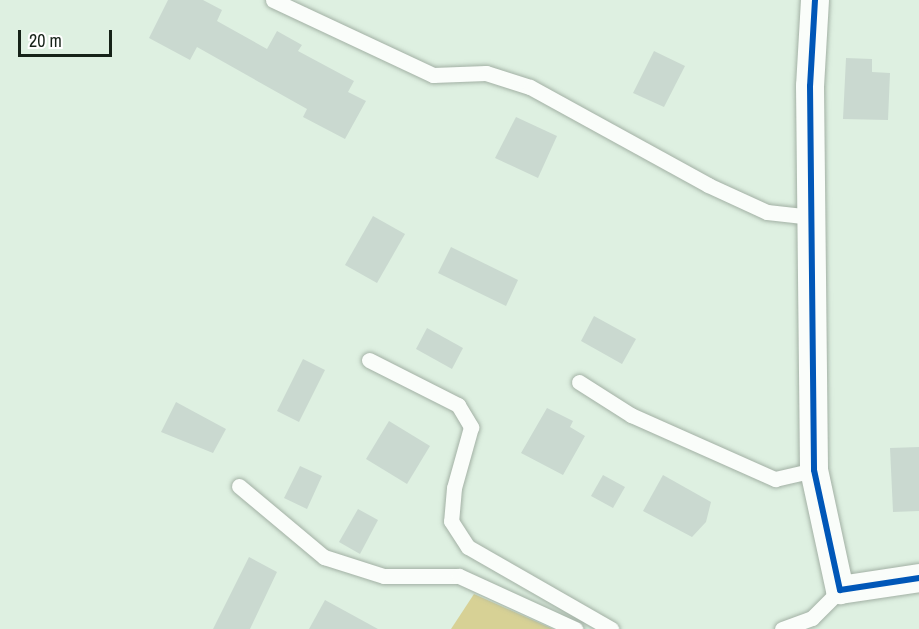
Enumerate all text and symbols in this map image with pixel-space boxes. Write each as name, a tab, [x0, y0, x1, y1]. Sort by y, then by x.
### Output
scale bar	[21, 18, 116, 56]
text: 20 m	[29, 28, 62, 53]

